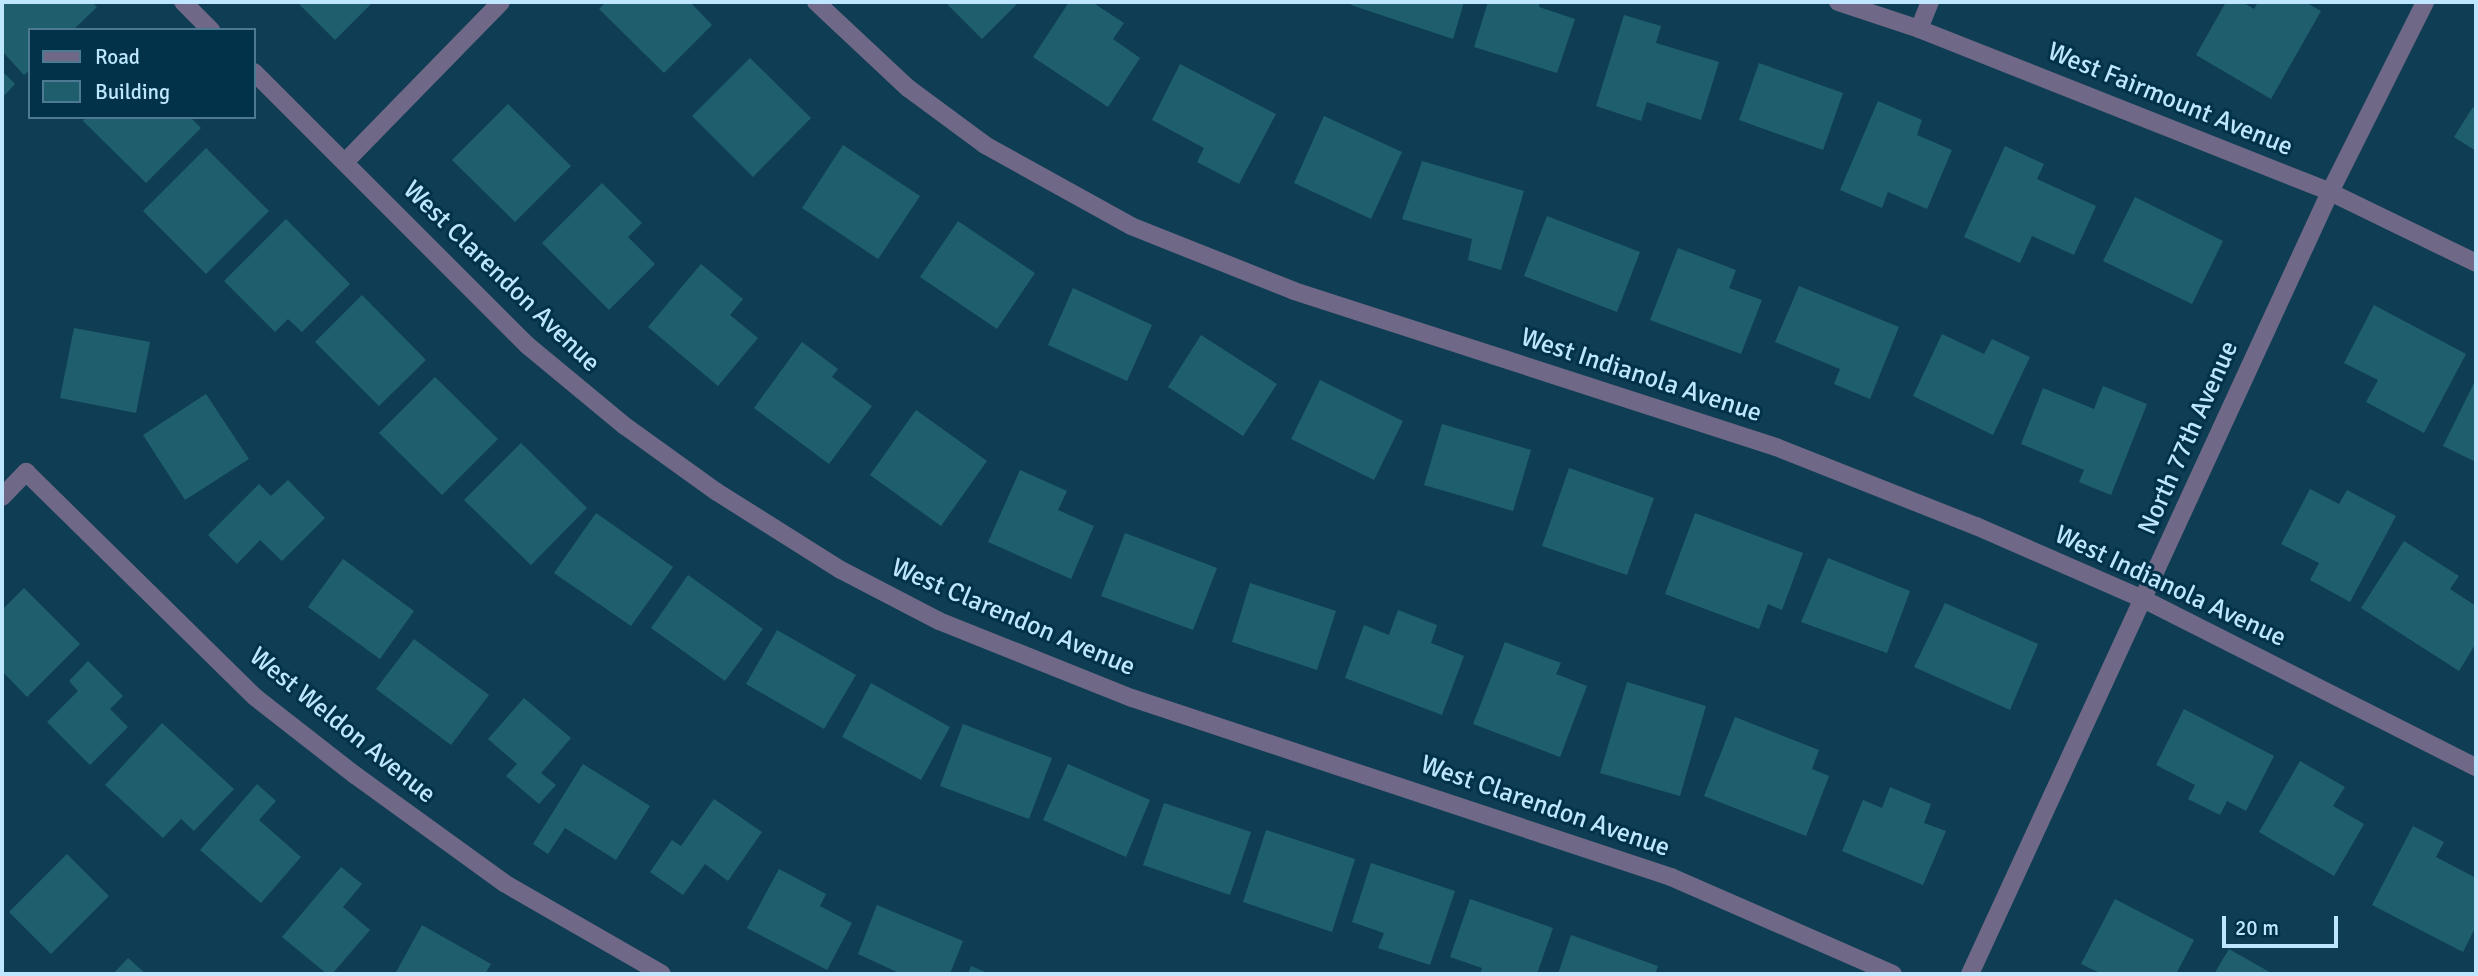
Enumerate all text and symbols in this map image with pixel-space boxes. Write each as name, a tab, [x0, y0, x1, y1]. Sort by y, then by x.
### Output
legend	[28, 28, 256, 119]
street label: West Fairmount Avenue	[2043, 37, 2297, 163]
text: Road	[95, 44, 140, 70]
text: Building	[95, 79, 170, 105]
street label: West Clarendon Avenue	[396, 175, 606, 379]
street label: West Indianola Avenue	[1517, 322, 1765, 430]
street label: North 77th Avenue	[2132, 336, 2246, 540]
street label: West Indianola Avenue	[2049, 520, 2291, 654]
street label: West Clarendon Avenue	[886, 553, 1140, 683]
street label: West Weldon Avenue	[243, 641, 441, 811]
street label: West Clarendon Avenue	[1416, 750, 1674, 864]
scale bar	[2226, 902, 2342, 946]
text: 20 m	[2235, 915, 2279, 941]

